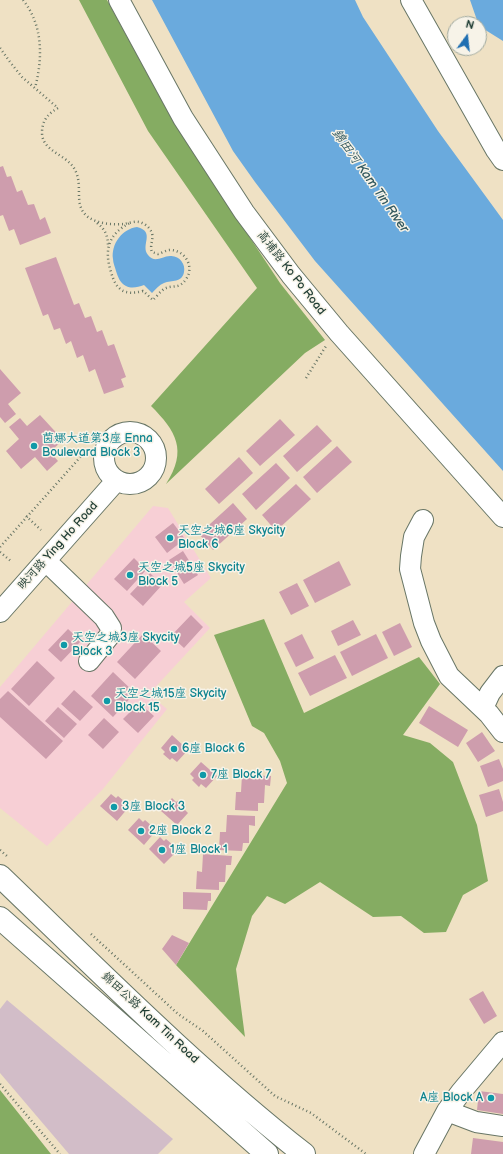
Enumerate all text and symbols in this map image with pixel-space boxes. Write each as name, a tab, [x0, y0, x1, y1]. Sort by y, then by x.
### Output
north arrow	[447, 16, 487, 56]
text: N	[464, 18, 476, 32]
water label: 錦田河 Kam Tin River	[328, 126, 412, 236]
street label: 高埔路 Ko Po Road	[254, 228, 328, 318]
place label: 茵娜大道第3座 Enna Boulevard Block 3	[42, 432, 153, 460]
marker: 茵娜大道第3座 Enna Boulevard Block 3	[29, 441, 39, 451]
street label: 映河路 Ying Ho Road	[15, 499, 101, 593]
place label: 天空之城6座 Skycity Block 6	[178, 524, 285, 552]
marker: 天空之城6座 Skycity Block 6	[165, 533, 175, 543]
place label: 天空之城5座 Skycity Block 5	[138, 561, 245, 589]
marker: 天空之城5座 Skycity Block 5	[125, 570, 135, 580]
place label: 天空之城3座 Skycity Block 3	[72, 631, 179, 659]
marker: 天空之城3座 Skycity Block 3	[59, 640, 69, 650]
place label: 天空之城15座 Skycity Block 15	[115, 687, 227, 715]
marker: 天空之城15座 Skycity Block 15	[102, 696, 112, 706]
place label: 6座 Block 6	[182, 742, 245, 756]
marker: 6座 Block 6	[169, 744, 179, 754]
place label: 7座 Block 7	[211, 768, 271, 782]
marker: 7座 Block 7	[198, 770, 208, 780]
place label: 3座 Block 3	[122, 800, 185, 814]
marker: 3座 Block 3	[109, 802, 119, 812]
place label: 2座 Block 2	[149, 824, 212, 838]
marker: 2座 Block 2	[136, 826, 146, 836]
place label: 1座 Block 1	[170, 843, 228, 857]
marker: 1座 Block 1	[157, 845, 167, 855]
street label: 錦田公路 Kam Tin Road	[99, 969, 201, 1067]
place label: A座 Block A	[420, 1091, 483, 1105]
marker: A座 Block A	[486, 1093, 496, 1103]

